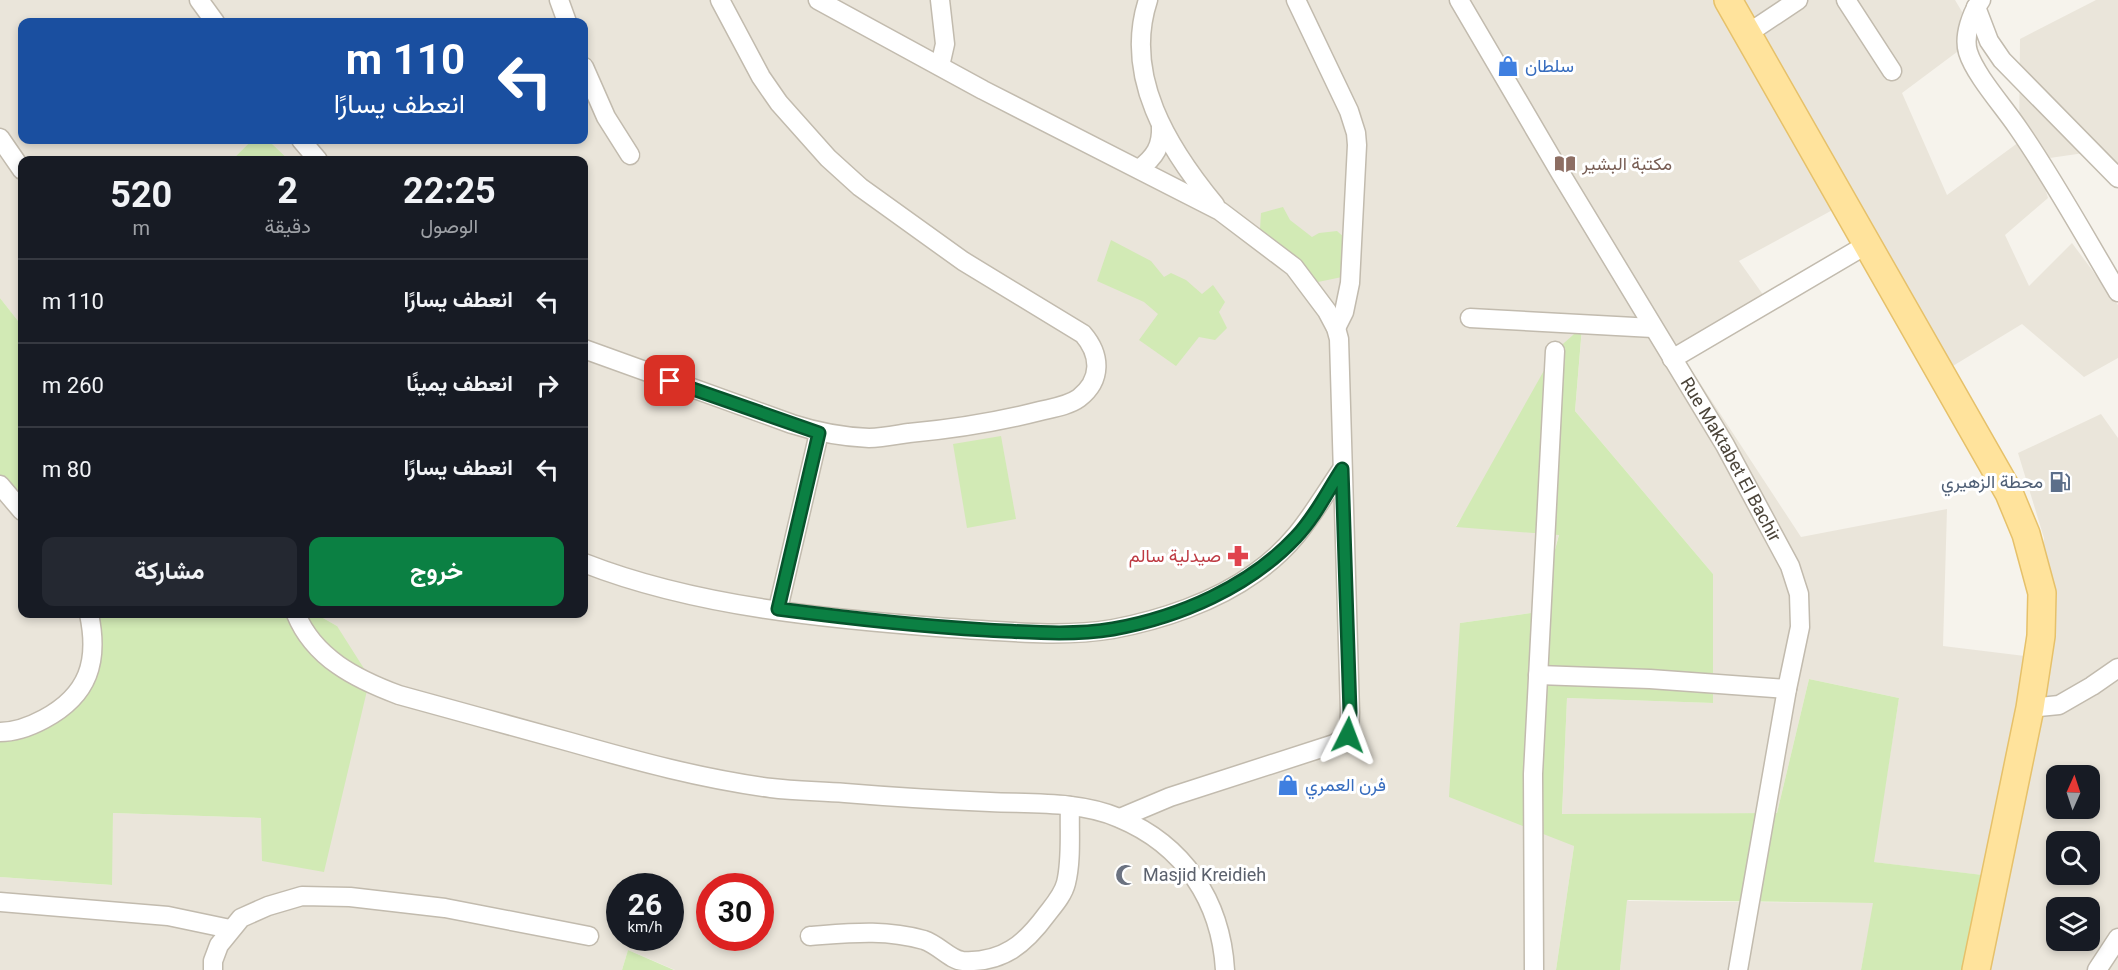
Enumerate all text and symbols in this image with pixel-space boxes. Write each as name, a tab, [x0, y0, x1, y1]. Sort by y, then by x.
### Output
text: 110 m	[346, 35, 465, 84]
icon: left	[486, 42, 564, 120]
shop icon: سلطان	[1496, 54, 1520, 78]
place label: سلطان	[1525, 55, 1574, 76]
text: انعطف يسارًا	[334, 88, 465, 120]
library icon: مكتبة البشير	[1553, 152, 1577, 176]
place label: مكتبة البشير	[1581, 153, 1672, 175]
text: 2	[277, 170, 298, 212]
text: 22:25	[403, 170, 496, 212]
text: 520	[110, 174, 172, 216]
text: دقيقة	[264, 214, 311, 238]
text: الوصول	[421, 214, 478, 238]
text: m	[132, 216, 150, 240]
icon: left	[531, 285, 564, 318]
text: انعطف يسارًا	[403, 287, 513, 312]
text: 110 m	[42, 289, 104, 314]
pin	[644, 355, 695, 406]
icon: arrive	[653, 364, 686, 397]
icon: right	[531, 369, 564, 402]
text: انعطف يمينًا	[406, 371, 513, 396]
text: 260 m	[42, 373, 104, 398]
street label: Rue Maktabet El Bachir	[1677, 373, 1786, 545]
icon: left	[531, 453, 564, 486]
text: انعطف يسارًا	[403, 455, 513, 480]
text: 80 m	[42, 457, 92, 482]
fuel station icon: محطة الزهيري	[2048, 470, 2072, 494]
place label: محطة الزهيري	[1941, 471, 2043, 497]
button: مشاركة	[42, 537, 297, 606]
button: خروج	[309, 537, 564, 606]
pharmacy icon: صيدلية سالم	[1226, 544, 1250, 568]
place label: صيدلية سالم	[1129, 545, 1221, 568]
position arrow	[1316, 703, 1380, 767]
north arrow	[2046, 765, 2100, 819]
map controls	[2046, 765, 2100, 951]
shop icon: فرن العمري	[1276, 773, 1300, 797]
place label: فرن العمري	[1305, 774, 1386, 800]
button: search	[2046, 831, 2100, 885]
mosque icon: Masjid Kreidieh	[1114, 863, 1138, 887]
place label: Masjid Kreidieh	[1143, 864, 1266, 885]
speed limit sign: 30	[696, 873, 774, 951]
text: 26	[628, 887, 662, 922]
button: layers	[2046, 897, 2100, 951]
text: km/h	[627, 918, 663, 936]

